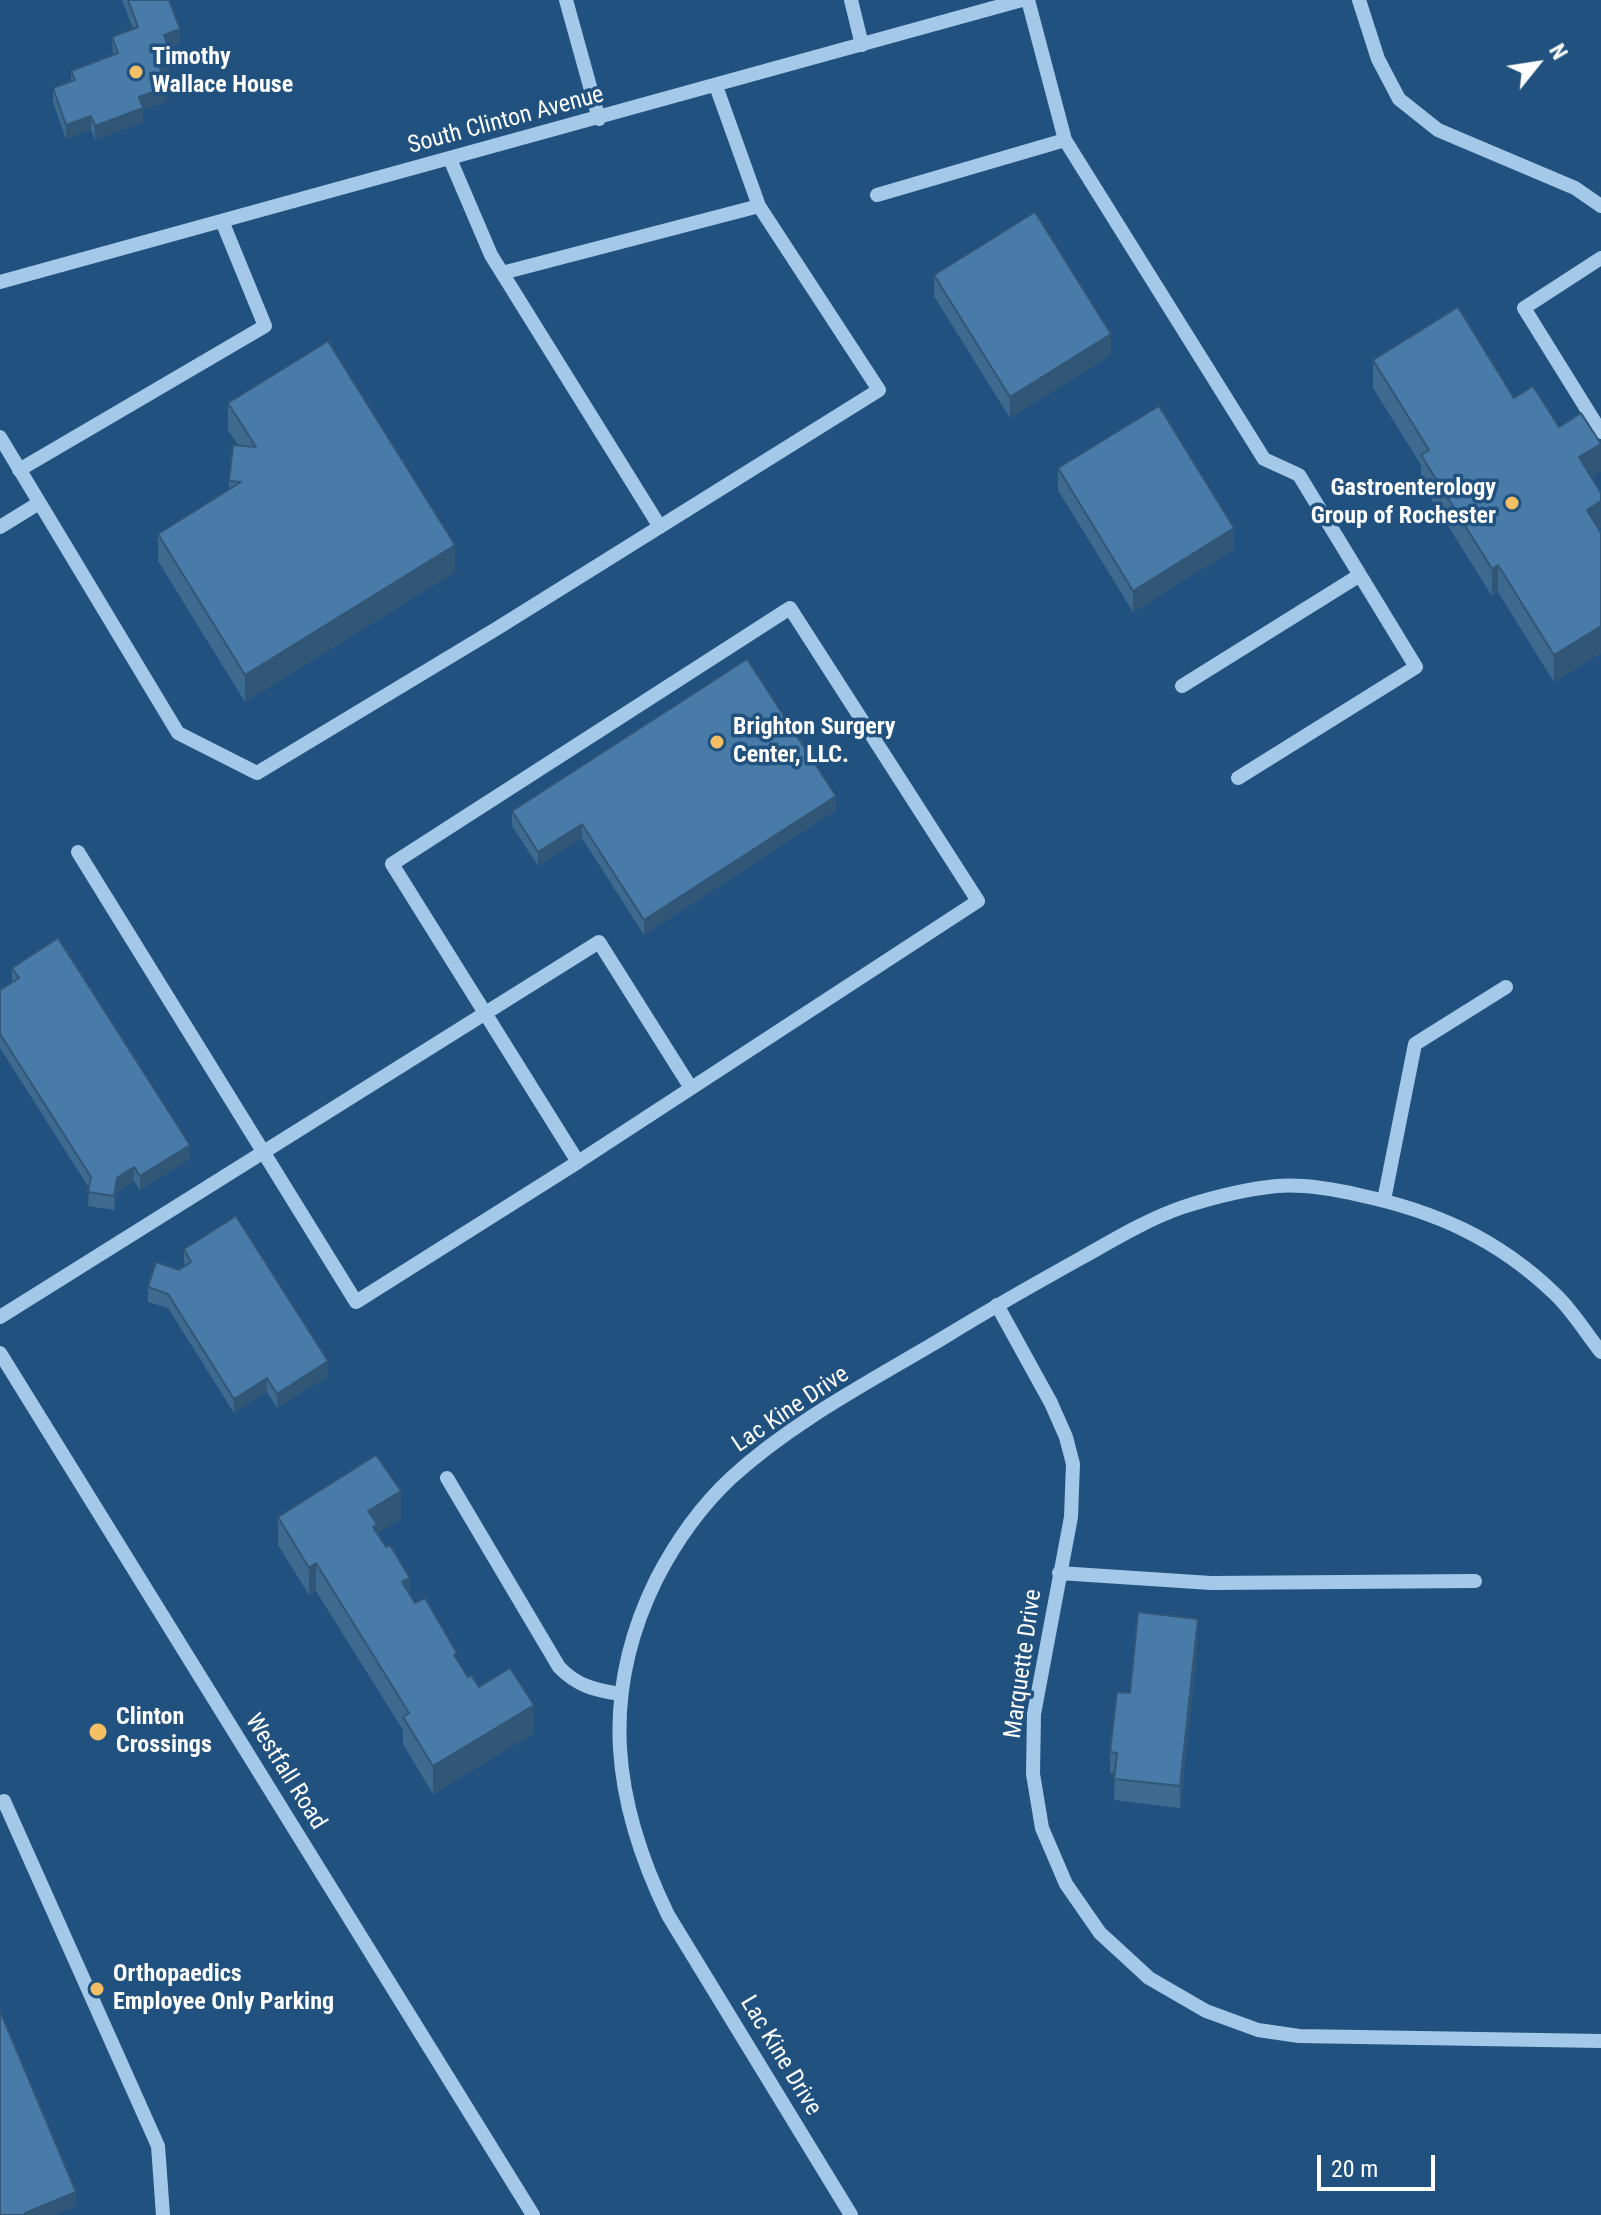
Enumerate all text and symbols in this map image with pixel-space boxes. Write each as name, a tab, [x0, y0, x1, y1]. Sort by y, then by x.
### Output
north arrow	[1497, 24, 1577, 104]
text: N	[1544, 40, 1572, 64]
place label: Timothy Wallace House	[152, 44, 293, 100]
marker: Timothy Wallace House	[127, 63, 145, 81]
street label: South Clinton Avenue	[405, 81, 607, 161]
place label: Gastroenterology Group of Rochester	[1311, 475, 1496, 531]
marker: Gastroenterology Group of Rochester	[1503, 494, 1521, 512]
place label: Brighton Surgery Center, LLC.	[733, 714, 896, 770]
marker: Brighton Surgery Center, LLC.	[708, 733, 726, 751]
street label: Lac Kine Drive	[727, 1360, 855, 1460]
street label: Marquette Drive	[999, 1588, 1049, 1740]
place label: Clinton Crossings	[116, 1704, 212, 1760]
street label: Westfall Road	[238, 1709, 332, 1835]
marker: Clinton Crossings	[87, 1721, 109, 1743]
place label: Orthopaedics Employee Only Parking	[113, 1961, 334, 2017]
marker: Orthopaedics Employee Only Parking	[88, 1980, 106, 1998]
street label: Lac Kine Drive	[733, 1991, 827, 2121]
scale bar	[1321, 2139, 1439, 2189]
text: 20 m	[1331, 2155, 1378, 2183]

